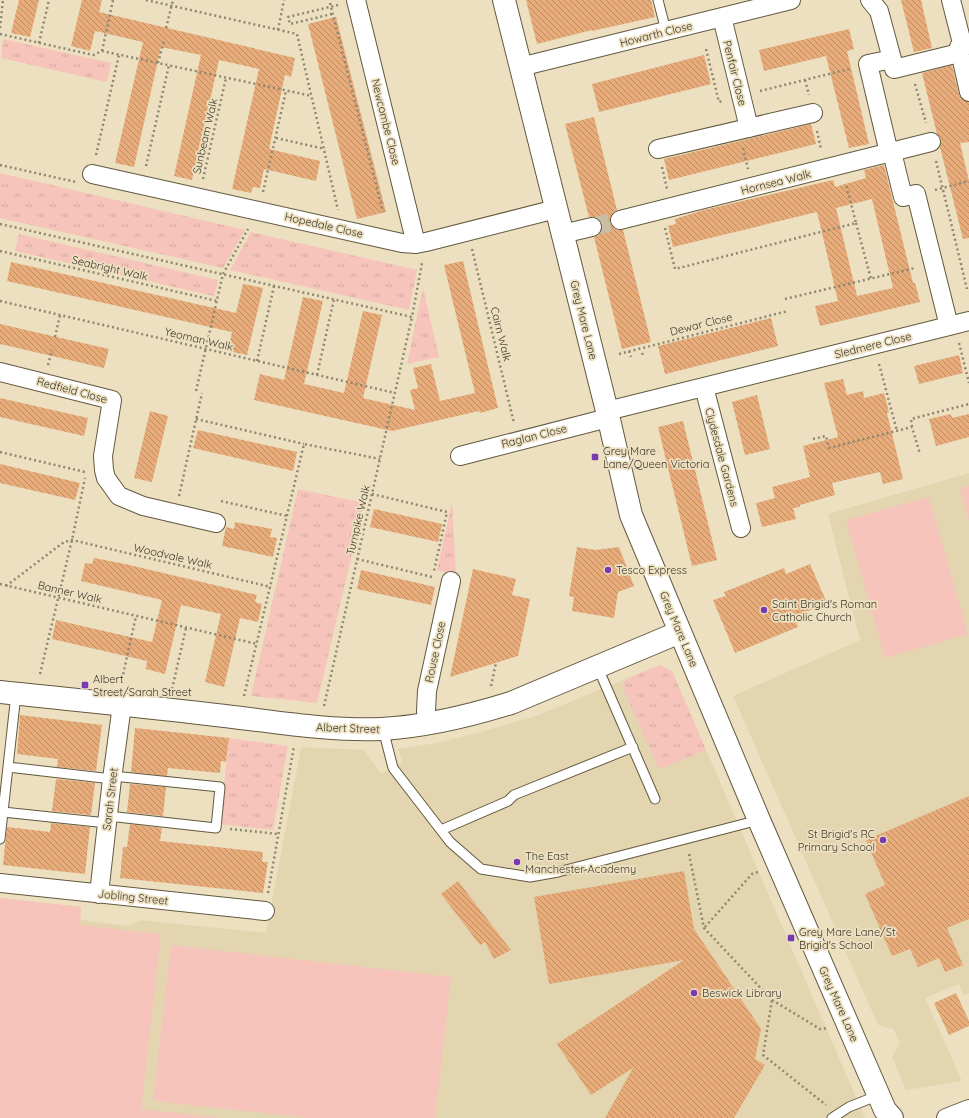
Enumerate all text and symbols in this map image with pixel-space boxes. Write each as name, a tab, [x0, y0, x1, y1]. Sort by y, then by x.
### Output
street label: Howarth Close	[618, 18, 694, 50]
street label: Penfair Close	[720, 39, 750, 107]
street label: Newcombe Close	[369, 77, 403, 167]
street label: Sunbeam Walk	[190, 97, 221, 175]
street label: Hornsea Walk	[739, 166, 813, 197]
street label: Hopedale Close	[283, 209, 365, 241]
street label: Seabright Walk	[71, 252, 150, 284]
street label: Grey Mare Lane	[567, 279, 601, 361]
street label: Cairn Walk	[488, 305, 515, 363]
street label: Dewar Close	[668, 309, 734, 339]
street label: Yeoman Walk	[163, 324, 235, 354]
street label: Sledmere Close	[833, 329, 913, 361]
street label: Redfield Close	[35, 374, 109, 406]
street label: Clydesdale Gardens	[702, 406, 742, 508]
street label: Raglan Close	[500, 421, 568, 451]
place label: Grey Mare Lane/Queen Victoria	[603, 444, 709, 471]
marker: Grey Mare Lane/Queen Victoria	[590, 452, 600, 462]
street label: Turnpike Walk	[343, 483, 373, 556]
street label: Woodvale Walk	[132, 540, 214, 572]
place label: Tesco Express	[616, 563, 687, 577]
marker: Tesco Express	[603, 565, 613, 575]
street label: Banner Walk	[36, 578, 104, 606]
street label: Grey Mare Lane	[657, 589, 701, 669]
place label: Saint Brigid's Roman Catholic Church	[772, 597, 877, 624]
marker: Saint Brigid's Roman Catholic Church	[759, 605, 769, 615]
street label: Rouse Close	[422, 620, 448, 684]
place label: Albert Street/Sarah Street	[93, 672, 192, 699]
marker: Albert Street/Sarah Street	[80, 680, 90, 690]
street label: Albert Street	[316, 720, 380, 736]
street label: Sarah Street	[99, 767, 121, 831]
place label: St Brigid's RC Primary School	[798, 827, 875, 854]
marker: St Brigid's RC Primary School	[878, 835, 888, 845]
place label: The East Manchester Academy	[525, 849, 636, 876]
marker: The East Manchester Academy	[512, 857, 522, 867]
street label: Jobling Street	[97, 886, 169, 908]
place label: Grey Mare Lane/St Brigid's School	[799, 925, 896, 952]
marker: Grey Mare Lane/St Brigid's School	[786, 933, 796, 943]
street label: Grey Mare Lane	[816, 964, 862, 1044]
place label: Beswick Library	[702, 986, 782, 1000]
marker: Beswick Library	[689, 988, 699, 998]

